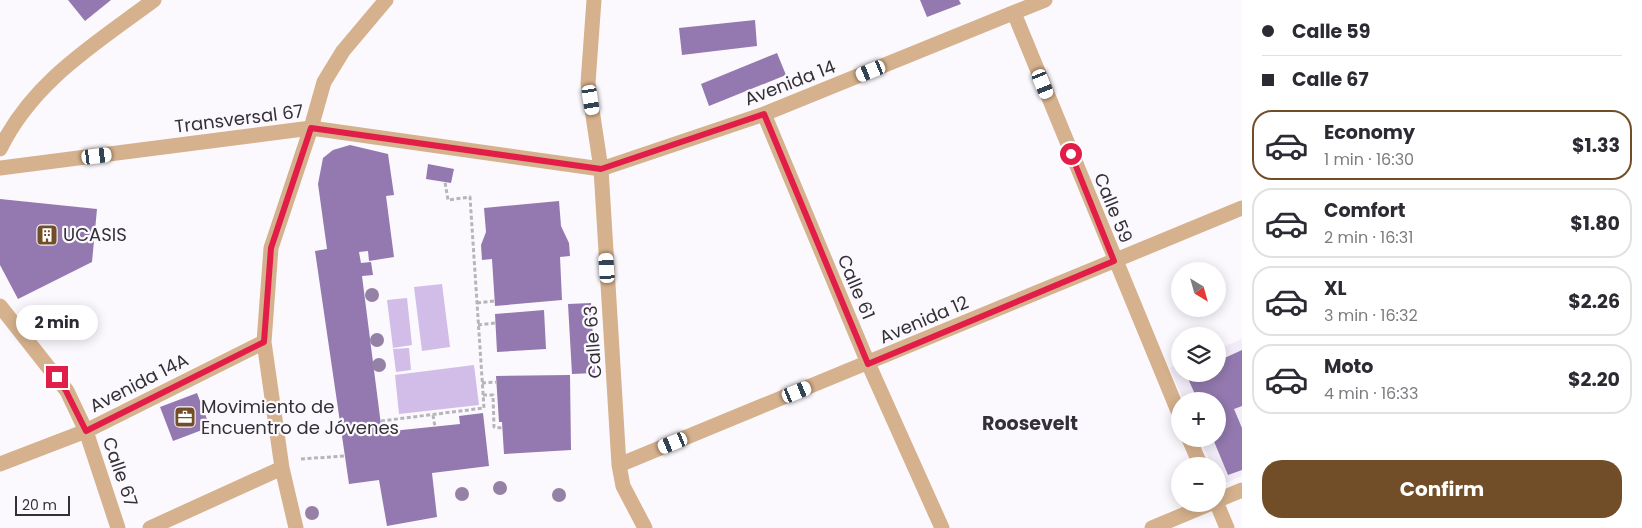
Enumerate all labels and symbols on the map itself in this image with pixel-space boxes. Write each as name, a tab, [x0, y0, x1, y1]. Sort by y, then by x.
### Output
street label: Avenida 14	[741, 54, 839, 111]
car	[854, 58, 887, 84]
car	[1030, 67, 1055, 101]
car	[581, 84, 600, 116]
street label: Transversal 67	[173, 98, 305, 139]
route start	[1060, 143, 1082, 165]
car	[81, 147, 112, 165]
street label: Calle 59	[1088, 169, 1139, 247]
place label: UCASIS	[63, 222, 127, 247]
building icon: UCASIS	[35, 223, 59, 247]
street label: Calle 61	[832, 251, 881, 323]
car	[598, 253, 615, 283]
north arrow	[1171, 262, 1226, 318]
street label: Avenida 12	[875, 290, 972, 350]
callout: 2 min	[16, 304, 98, 340]
street label: Calle 63	[577, 305, 608, 379]
street label: Avenida 14A	[85, 347, 192, 418]
route end	[46, 366, 68, 388]
car	[780, 379, 813, 405]
place label: Movimiento de Encuentro de Jóvenes	[201, 394, 399, 440]
office icon: Movimiento de Encuentro de Jóvenes	[173, 405, 197, 429]
district label: Roosevelt	[982, 410, 1078, 437]
car	[656, 430, 689, 456]
street label: Calle 67	[97, 434, 144, 510]
scale bar	[15, 493, 70, 516]

